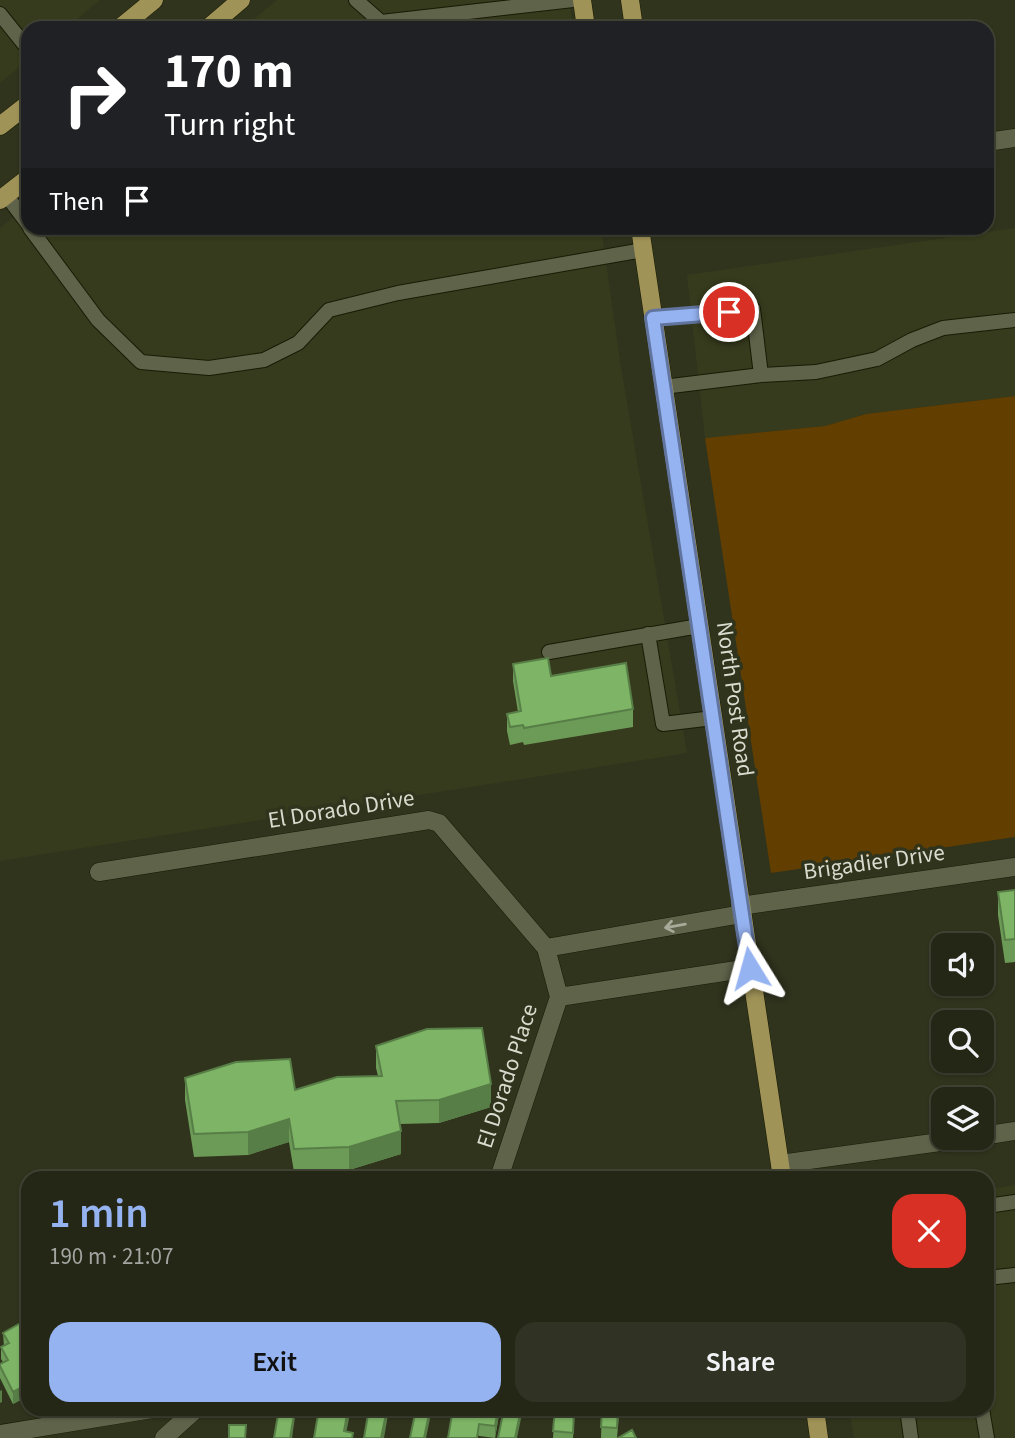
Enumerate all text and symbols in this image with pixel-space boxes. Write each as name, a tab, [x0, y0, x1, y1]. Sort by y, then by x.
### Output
text: 170 m	[164, 37, 293, 107]
icon: right	[49, 49, 140, 140]
text: Turn right	[164, 102, 295, 148]
icon: arrive	[118, 182, 156, 220]
text: Then	[49, 183, 104, 220]
pin	[699, 282, 759, 342]
icon: arrive	[710, 293, 748, 331]
street label: North Post Road	[708, 619, 762, 779]
street label: El Dorado Drive	[265, 781, 417, 837]
street label: Brigadier Drive	[801, 836, 947, 888]
one-way arrow	[664, 920, 687, 933]
position arrow	[713, 931, 787, 1005]
map controls	[931, 933, 994, 1150]
button: sound	[931, 933, 994, 996]
street label: El Dorado Place	[468, 1000, 546, 1152]
button: search	[931, 1010, 994, 1073]
button: layers	[931, 1087, 994, 1150]
text: 1 min	[49, 1184, 149, 1244]
button: close	[892, 1194, 966, 1268]
text: 190 m · 21:07	[49, 1240, 173, 1273]
button: Exit	[49, 1322, 501, 1402]
button: Share	[515, 1322, 966, 1402]

